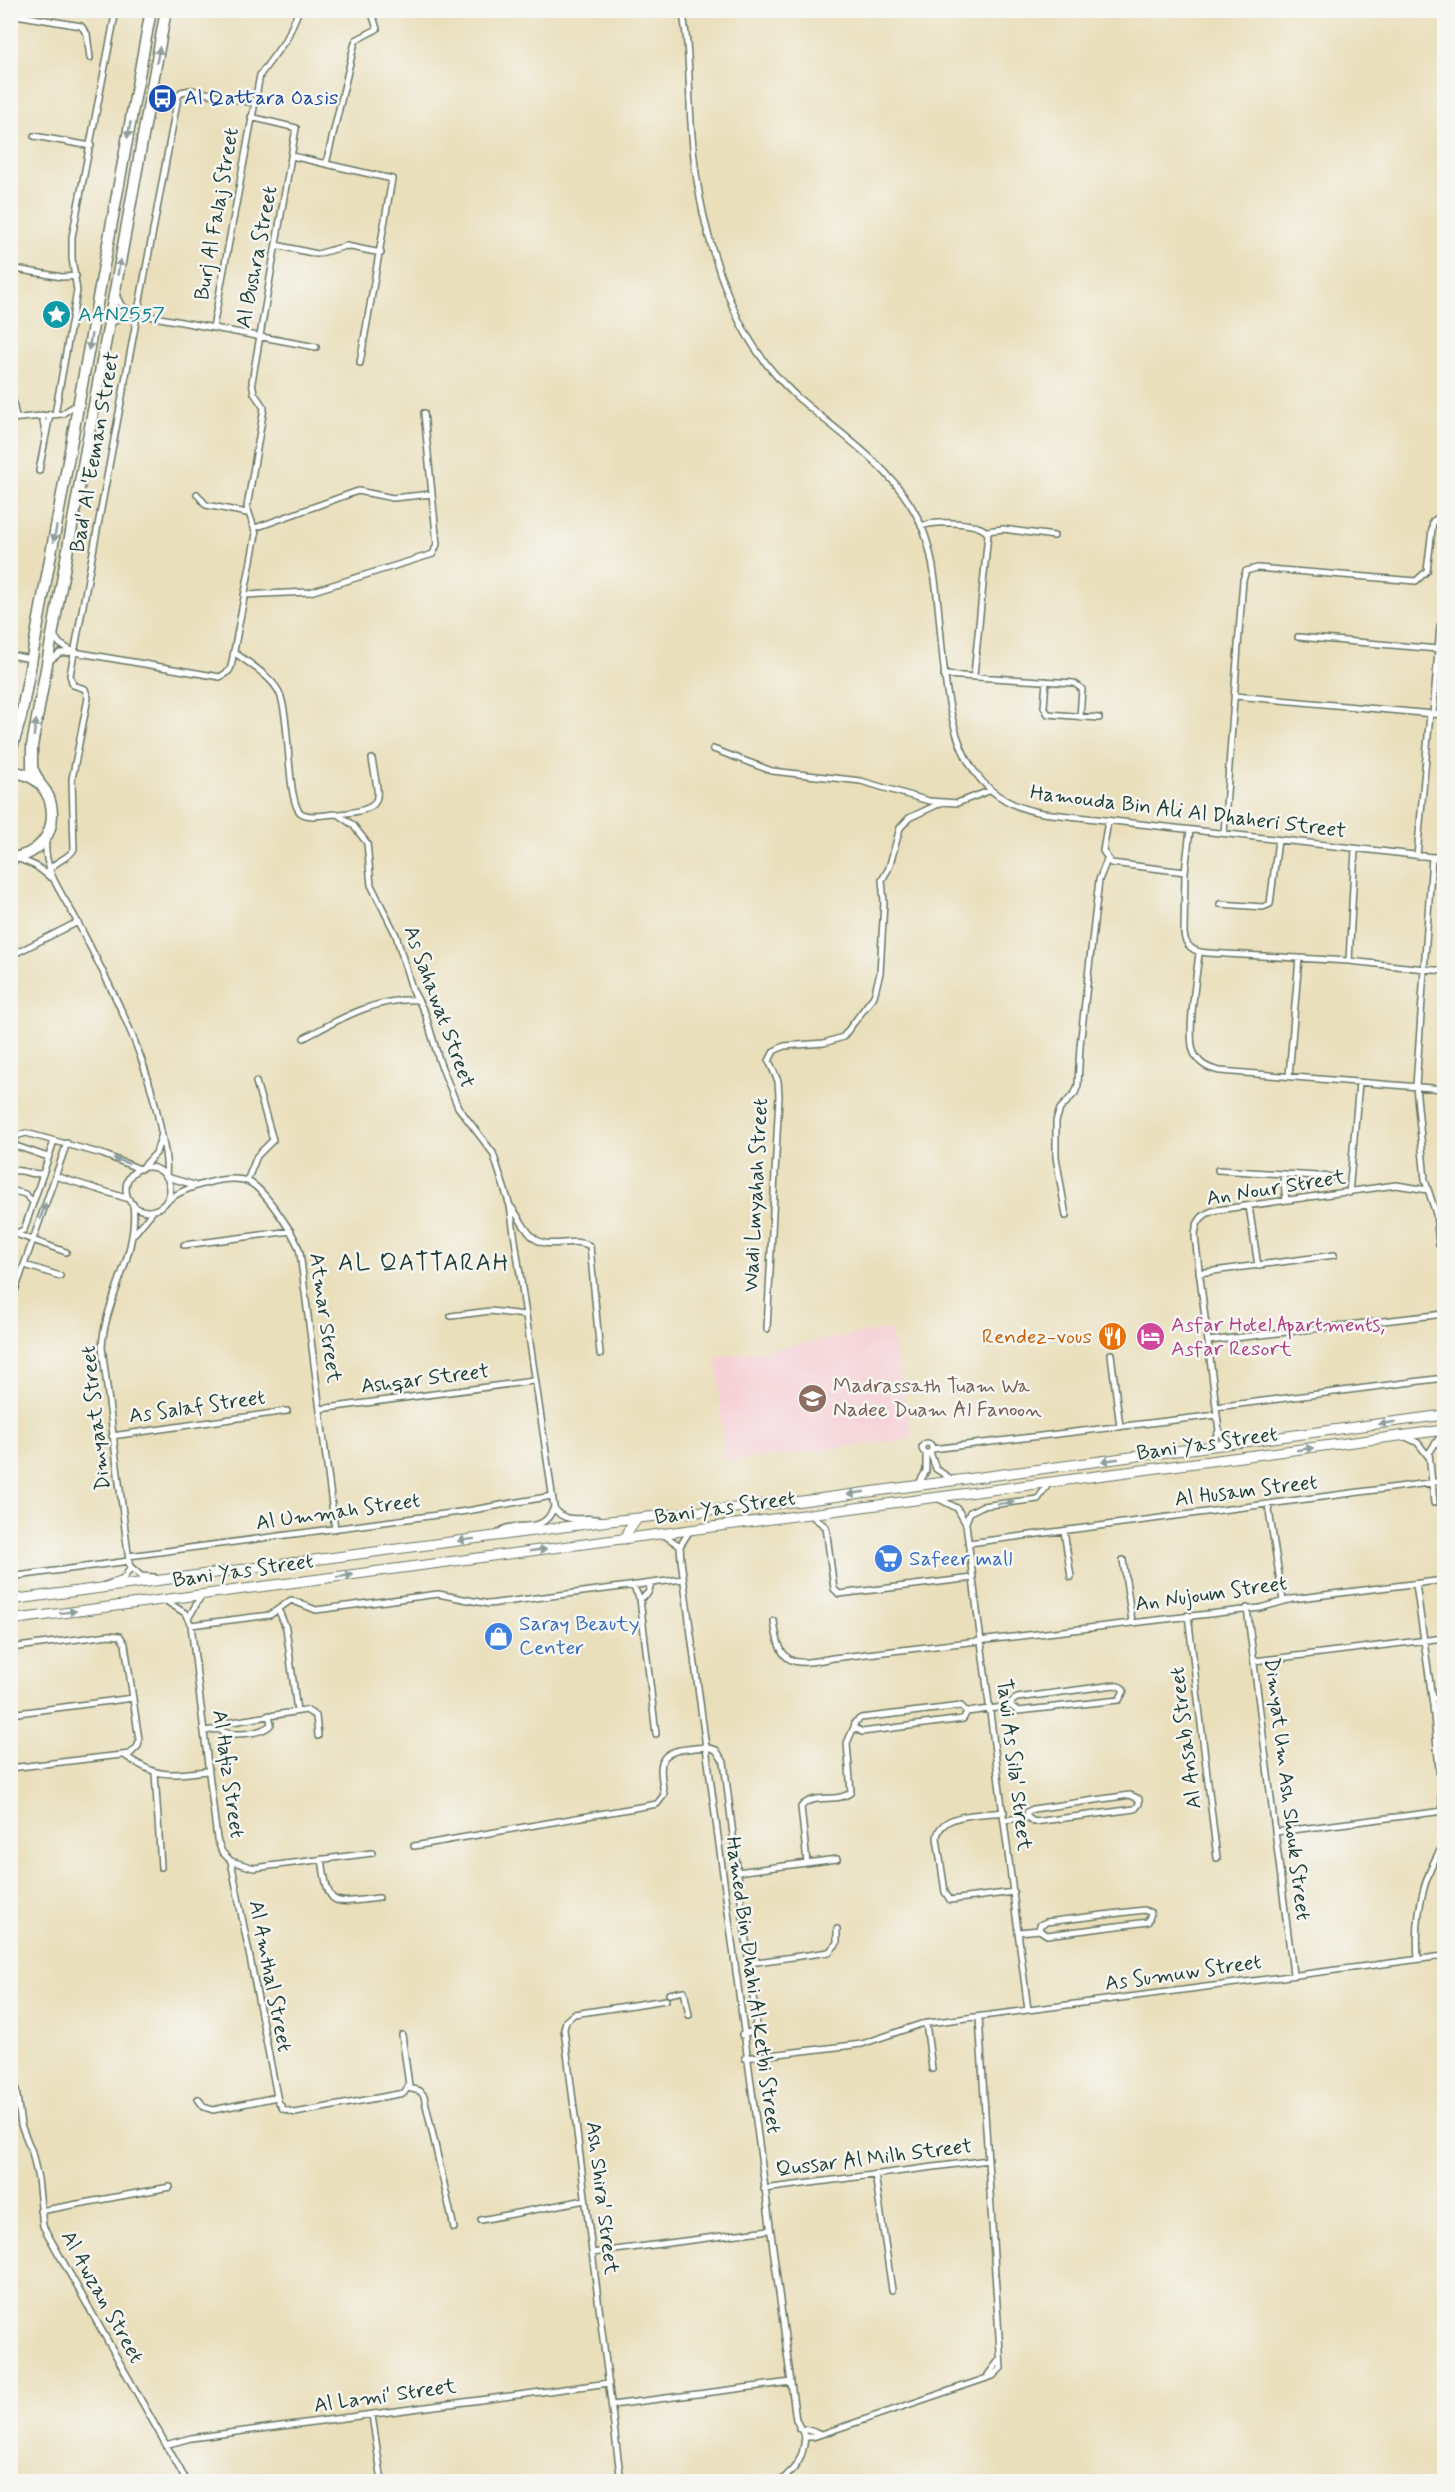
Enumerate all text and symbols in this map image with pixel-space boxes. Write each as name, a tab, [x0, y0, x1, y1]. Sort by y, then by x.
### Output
one-way arrow	[154, 45, 163, 64]
bus stop icon: Al Qattara Oasis	[147, 82, 179, 114]
place label: Al Qattara Oasis	[184, 84, 338, 112]
one-way arrow	[124, 121, 133, 140]
street label: Burj Al Falaj Street	[188, 125, 246, 302]
street label: Al Bushra Street	[230, 183, 285, 330]
one-way arrow	[115, 258, 124, 277]
place icon: AAN2557	[41, 299, 73, 331]
place label: AAN2557	[78, 301, 165, 329]
one-way arrow	[85, 333, 94, 352]
street label: Bad' Al 'Eeman Street	[64, 349, 126, 555]
one-way arrow	[50, 525, 59, 544]
one-way arrow	[31, 718, 40, 737]
street label: Hamouda Bin Ali Al Dhaheri Street	[1028, 779, 1348, 845]
street label: As Sahawat Street	[397, 922, 481, 1092]
street label: Wadi Lmyahah Street	[737, 1097, 775, 1293]
one-way arrow	[112, 1155, 130, 1165]
street label: An Nour Street	[1204, 1163, 1348, 1213]
one-way arrow	[39, 1202, 49, 1220]
district label: AL QATTARAH	[338, 1248, 510, 1279]
street label: Atmar Street	[302, 1251, 348, 1386]
place label: Asfar Hotel Apartments, Asfar Resort	[1171, 1311, 1385, 1363]
restaurant icon: Rendez-vous	[1097, 1321, 1129, 1353]
hotel icon: Asfar Hotel Apartments, Asfar Resort	[1134, 1321, 1166, 1353]
place label: Rendez-vous	[982, 1323, 1092, 1351]
street label: Dimyaat Street	[74, 1344, 118, 1492]
street label: Ashqar Street	[359, 1357, 491, 1401]
place label: Madrassath Tuam Wa Nadee Duam Al Fanoon	[833, 1372, 1042, 1424]
school or university icon: Madrassath Tuam Wa Nadee Duam Al Fanoon	[796, 1382, 828, 1414]
street label: As Salaf Street	[127, 1384, 267, 1430]
one-way arrow	[1377, 1418, 1396, 1427]
street label: Bani Yas Street	[1135, 1420, 1279, 1468]
one-way arrow	[1296, 1444, 1315, 1453]
one-way arrow	[1100, 1455, 1119, 1464]
street label: Al Husam Street	[1173, 1468, 1319, 1514]
street label: Bani Yas Street	[653, 1484, 797, 1532]
street label: Al Ummah Street	[254, 1487, 422, 1537]
one-way arrow	[847, 1489, 866, 1498]
one-way arrow	[997, 1499, 1016, 1508]
one-way arrow	[457, 1535, 476, 1545]
supermarket icon: Safeer mall	[872, 1543, 904, 1575]
one-way arrow	[529, 1545, 548, 1555]
place label: Safeer mall	[909, 1545, 1012, 1573]
street label: Bani Yas Street	[171, 1547, 315, 1595]
street label: An Nujoum Street	[1133, 1569, 1289, 1619]
one-way arrow	[336, 1571, 355, 1580]
one-way arrow	[59, 1607, 78, 1617]
place label: Saray Beauty Center	[519, 1610, 639, 1662]
shop icon: Saray Beauty Center	[482, 1620, 514, 1652]
street label: Dimyat Um Ash Shouk Street	[1257, 1656, 1317, 1922]
street label: Al Ansab Street	[1163, 1665, 1209, 1811]
street label: Tawi As Sila' Street	[990, 1677, 1039, 1853]
street label: Al Hafiz Street	[205, 1708, 251, 1840]
street label: Hamed Bin Dhahi Al Ketbi Street	[718, 1835, 788, 2136]
street label: Al Amthal Street	[242, 1898, 298, 2054]
street label: As Sumuw Street	[1103, 1948, 1263, 1998]
street label: Ash Shira' Street	[579, 2120, 625, 2277]
street label: Qussar Al Milh Street	[774, 2132, 974, 2184]
street label: Al Awzan Street	[54, 2226, 150, 2369]
street label: Al Lami' Street	[312, 2372, 459, 2420]

